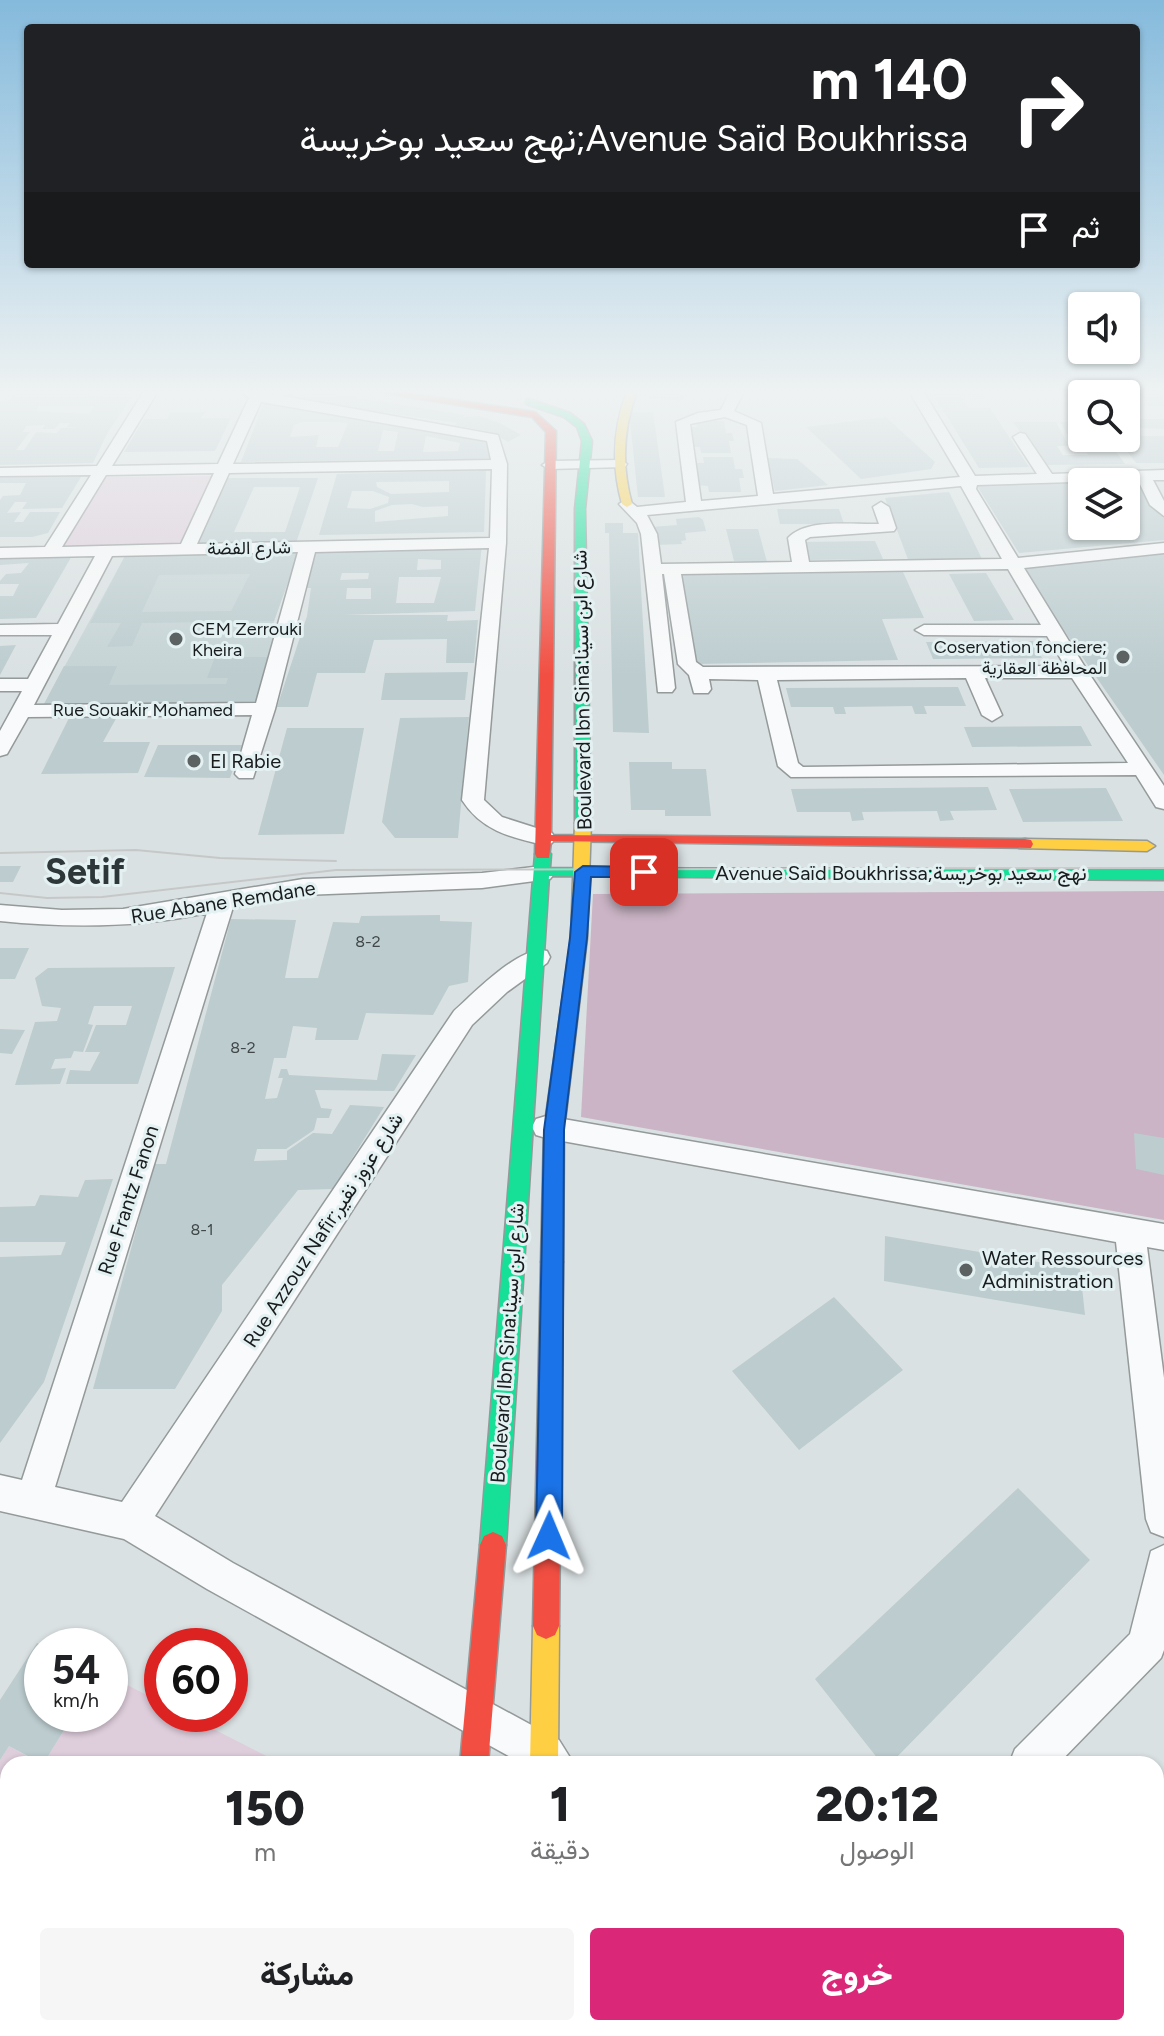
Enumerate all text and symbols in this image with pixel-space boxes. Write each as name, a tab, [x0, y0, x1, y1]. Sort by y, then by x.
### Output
text: 140 m	[810, 46, 968, 113]
icon: right	[996, 56, 1100, 160]
text: Avenue Saïd Boukhrissa;نهج سعيد بوخريسة	[299, 117, 968, 160]
icon: arrive	[1012, 208, 1056, 252]
text: ثم	[1072, 209, 1100, 246]
map controls	[1068, 292, 1140, 540]
button: sound	[1068, 292, 1140, 364]
button: search	[1068, 380, 1140, 452]
button: layers	[1068, 468, 1140, 540]
street label: شارع الفضة	[207, 536, 291, 561]
street label: Boulevard Ibn Sina:شارع ابن سينا	[568, 550, 598, 830]
place label: CEM Zerrouki Kheira	[192, 618, 302, 661]
marker: CEM Zerrouki Kheira	[167, 630, 185, 648]
place label: Coservation fonciere; المحافظة العقارية	[934, 636, 1107, 679]
marker: Coservation fonciere; المحافظة العقارية	[1114, 648, 1132, 666]
street label: Rue Souakir Mohamed	[53, 699, 233, 721]
place label: El Rabie	[210, 749, 281, 773]
marker: El Rabie	[185, 752, 203, 770]
pin	[610, 838, 678, 906]
district label: Setif	[45, 850, 126, 893]
icon: arrive	[622, 850, 666, 894]
street label: Avenue Saïd Boukhrissa;نهج سعيد بوخريسة	[715, 861, 1087, 887]
street label: Rue Abane Remdane	[129, 876, 317, 928]
house number: 8-2	[355, 932, 381, 951]
house number: 8-2	[230, 1038, 256, 1057]
street label: Rue Azzouz Nafir;شارع عزوز نفير	[238, 1108, 410, 1353]
street label: Rue Frantz Fanon	[93, 1122, 163, 1278]
street label: Boulevard Ibn Sina:شارع ابن سينا	[485, 1202, 531, 1484]
house number: 8-1	[190, 1220, 214, 1239]
place label: Water Ressources Administration	[982, 1246, 1143, 1293]
marker: Water Ressources Administration	[957, 1261, 975, 1279]
position arrow	[507, 1494, 591, 1578]
speed limit sign: 60	[144, 1628, 248, 1732]
text: 54	[52, 1646, 100, 1694]
text: km/h	[53, 1688, 99, 1712]
text: 1	[550, 1775, 570, 1833]
text: 20:12	[815, 1775, 939, 1833]
text: 150	[225, 1779, 305, 1837]
text: دقيقة	[530, 1834, 590, 1866]
text: الوصول	[840, 1834, 915, 1866]
text: m	[254, 1836, 276, 1868]
button: مشاركة	[40, 1928, 574, 2020]
button: خروج	[590, 1928, 1124, 2020]

